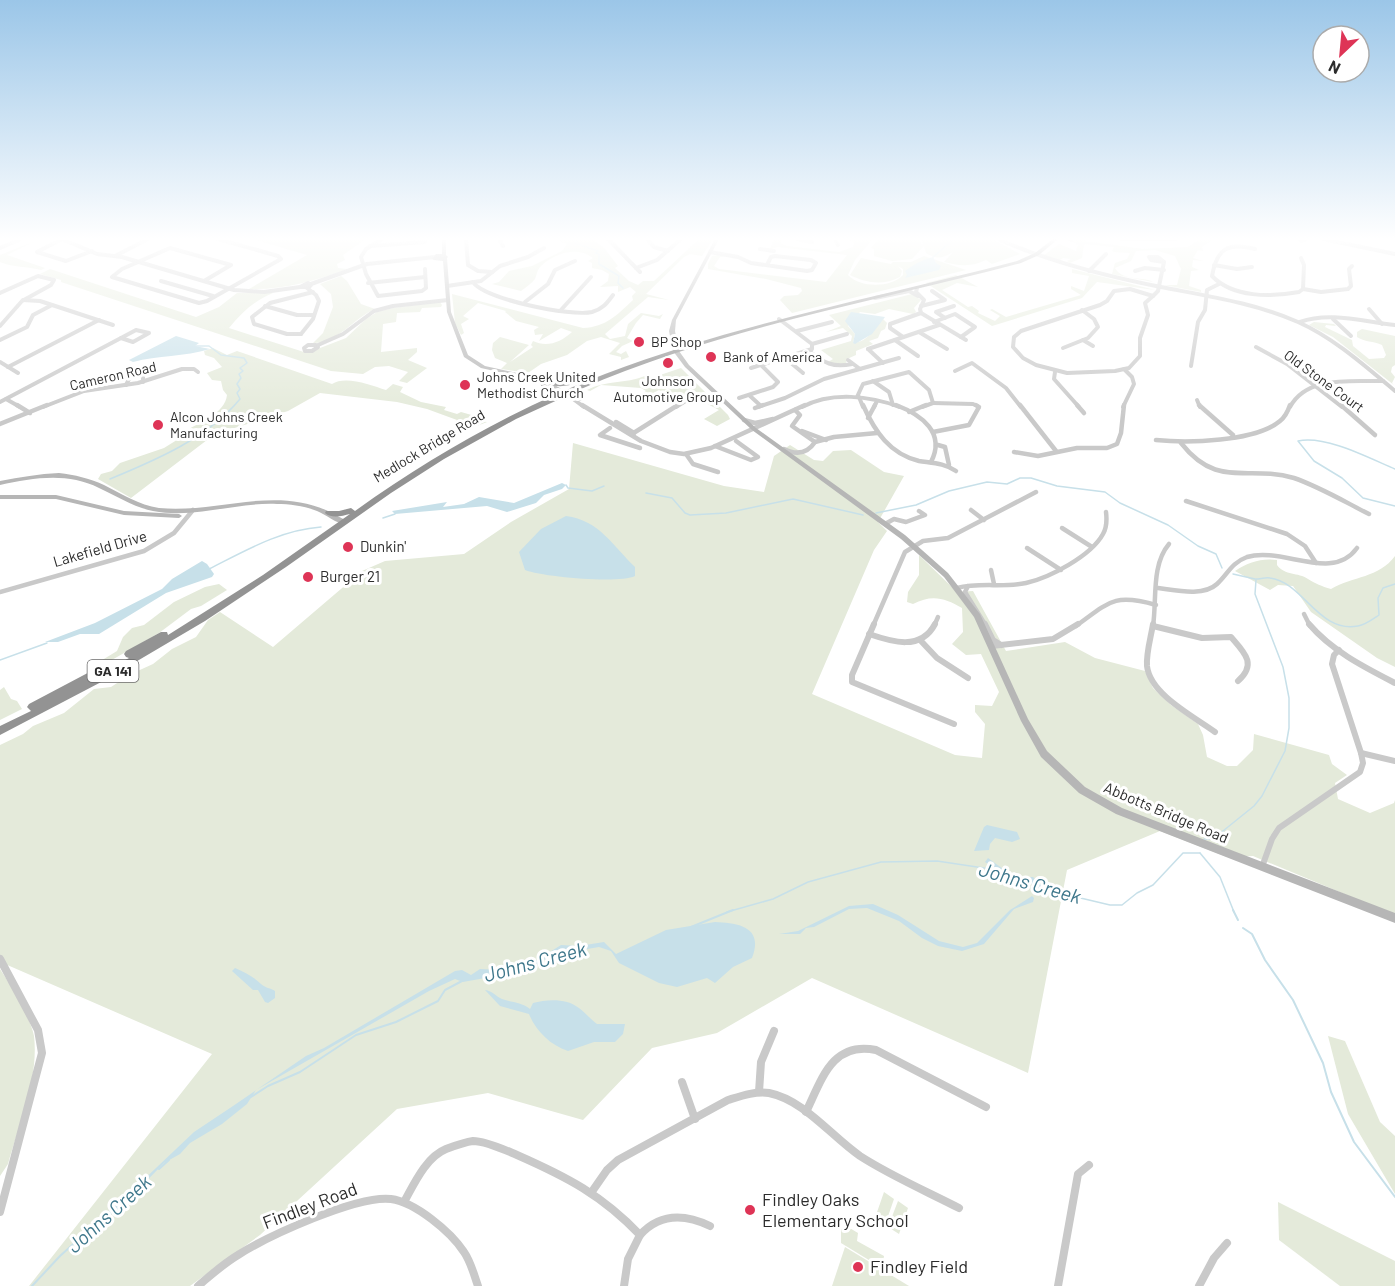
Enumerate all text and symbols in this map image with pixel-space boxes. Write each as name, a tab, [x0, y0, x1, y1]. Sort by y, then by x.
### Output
north arrow	[1311, 24, 1371, 84]
text: N	[1325, 57, 1343, 79]
place label: BP Shop	[651, 333, 702, 350]
marker: BP Shop	[632, 335, 646, 349]
street label: Old Stone Court	[1281, 346, 1368, 415]
place label: Bank of America	[723, 348, 822, 365]
marker: Bank of America	[704, 350, 718, 364]
marker: Johnson Automotive Group	[661, 356, 675, 370]
street label: Cameron Road	[68, 357, 158, 394]
place label: Johns Creek United Methodist Church	[477, 368, 596, 401]
place label: Johnson Automotive Group	[613, 372, 723, 405]
marker: Johns Creek United Methodist Church	[458, 378, 472, 392]
street label: Medlock Bridge Road	[370, 406, 487, 486]
place label: Alcon Johns Creek Manufacturing	[170, 408, 283, 441]
marker: Alcon Johns Creek Manufacturing	[151, 418, 165, 432]
street label: Lakefield Drive	[51, 526, 149, 570]
place label: Dunkin'	[360, 537, 406, 555]
marker: Dunkin'	[341, 540, 355, 554]
place label: Burger 21	[320, 567, 380, 585]
marker: Burger 21	[301, 570, 315, 584]
road number: GA 141	[88, 660, 138, 682]
street label: Abbotts Bridge Road	[1101, 778, 1231, 846]
water label: Johns Creek	[976, 856, 1084, 908]
water label: Johns Creek	[481, 936, 589, 986]
water label: Johns Creek	[61, 1169, 156, 1257]
street label: Findley Road	[259, 1177, 360, 1233]
place label: Findley Oaks Elementary School	[762, 1188, 909, 1231]
marker: Findley Oaks Elementary School	[743, 1203, 757, 1217]
place label: Findley Field	[870, 1255, 968, 1277]
marker: Findley Field	[851, 1260, 865, 1274]

